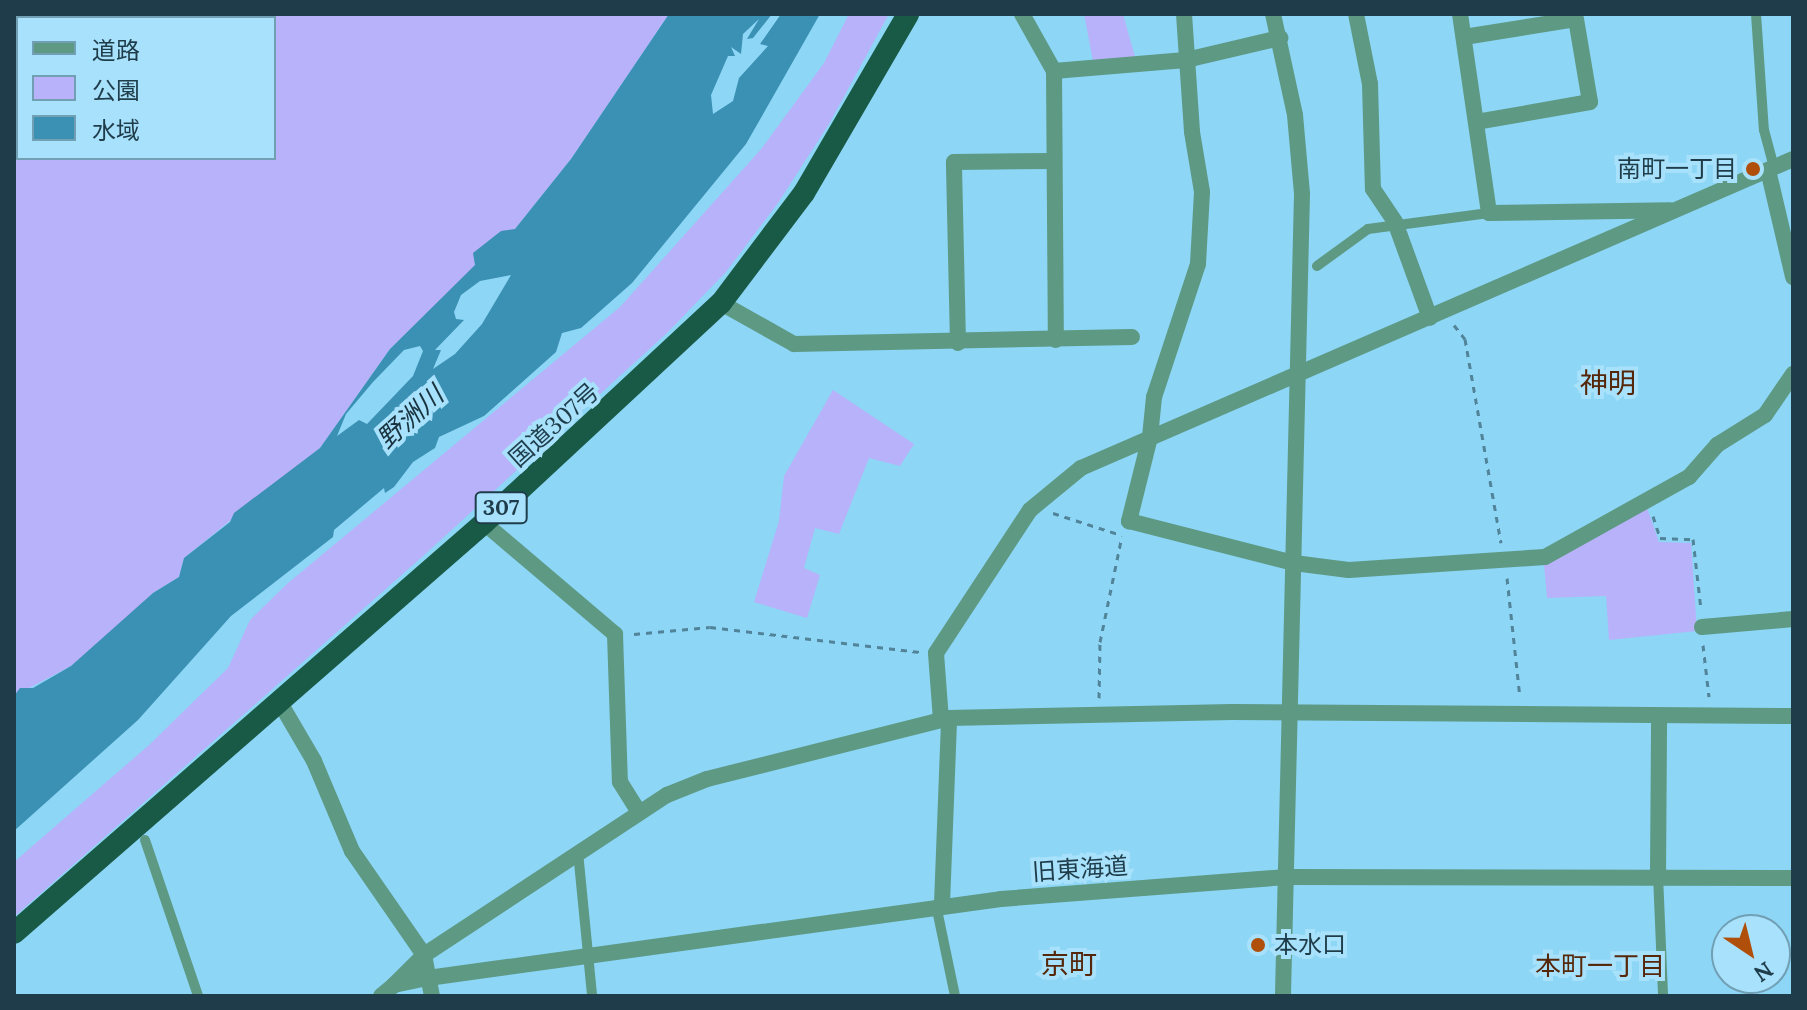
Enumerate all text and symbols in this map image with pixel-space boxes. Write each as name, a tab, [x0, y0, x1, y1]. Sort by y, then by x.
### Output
legend	[16, 16, 276, 160]
text: 道路	[92, 35, 140, 66]
text: 公園	[92, 75, 140, 106]
text: 水域	[92, 115, 140, 146]
place label: 南町一丁目	[1617, 155, 1737, 183]
marker: 南町一丁目	[1744, 160, 1762, 178]
district label: 神明	[1580, 366, 1636, 400]
street label: 国道307号	[503, 377, 605, 473]
water label: 野洲川	[371, 379, 449, 455]
road number: 307	[473, 490, 529, 526]
street label: 旧東海道	[1031, 851, 1129, 887]
north arrow	[1711, 914, 1791, 994]
place label: 本水口	[1274, 931, 1346, 959]
marker: 本水口	[1249, 936, 1267, 954]
district label: 京町	[1041, 947, 1097, 981]
district label: 本町一丁目	[1535, 950, 1665, 982]
text: N	[1749, 956, 1779, 988]

